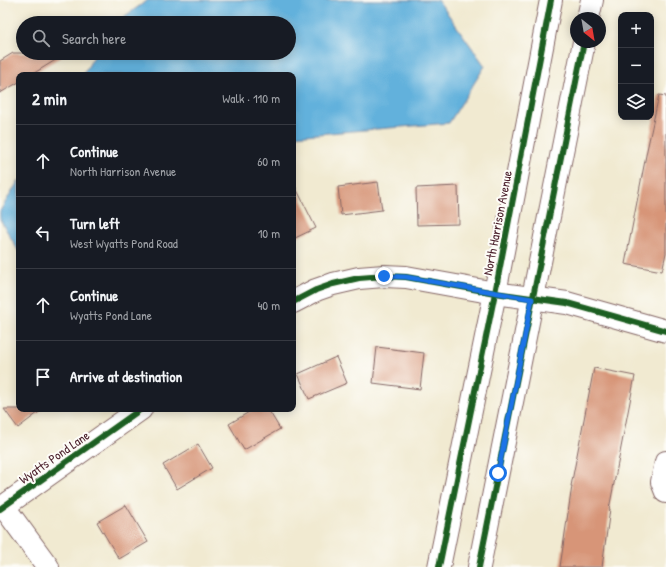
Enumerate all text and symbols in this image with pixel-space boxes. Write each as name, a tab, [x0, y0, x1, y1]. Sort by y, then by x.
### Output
north arrow	[570, 12, 606, 48]
map controls	[618, 12, 654, 120]
button: +	[618, 12, 654, 48]
search box	[16, 16, 296, 60]
icon: search	[30, 27, 52, 49]
text: Search here	[62, 28, 126, 49]
button: −	[618, 48, 654, 84]
button: layers	[618, 84, 654, 120]
text: 2 min	[32, 87, 67, 110]
text: Walk · 110 m	[222, 89, 280, 107]
text: Continue	[70, 141, 118, 162]
icon: ahead	[32, 150, 54, 172]
text: 60 m	[257, 152, 280, 170]
text: North Harrison Avenue	[70, 162, 176, 180]
street label: North Harrison Avenue	[478, 169, 516, 277]
text: Turn left	[70, 213, 120, 234]
icon: left	[32, 222, 54, 244]
text: 10 m	[258, 224, 280, 242]
text: West Wyatts Pond Road	[70, 234, 178, 252]
route end	[375, 267, 393, 285]
text: Continue	[70, 285, 118, 306]
icon: ahead	[32, 294, 54, 316]
text: 40 m	[257, 296, 280, 314]
text: Wyatts Pond Lane	[70, 306, 152, 324]
icon: arrive	[32, 366, 54, 388]
text: Arrive at destination	[70, 366, 182, 387]
street label: Wyatts Pond Lane	[15, 426, 93, 488]
route start	[489, 464, 507, 482]

